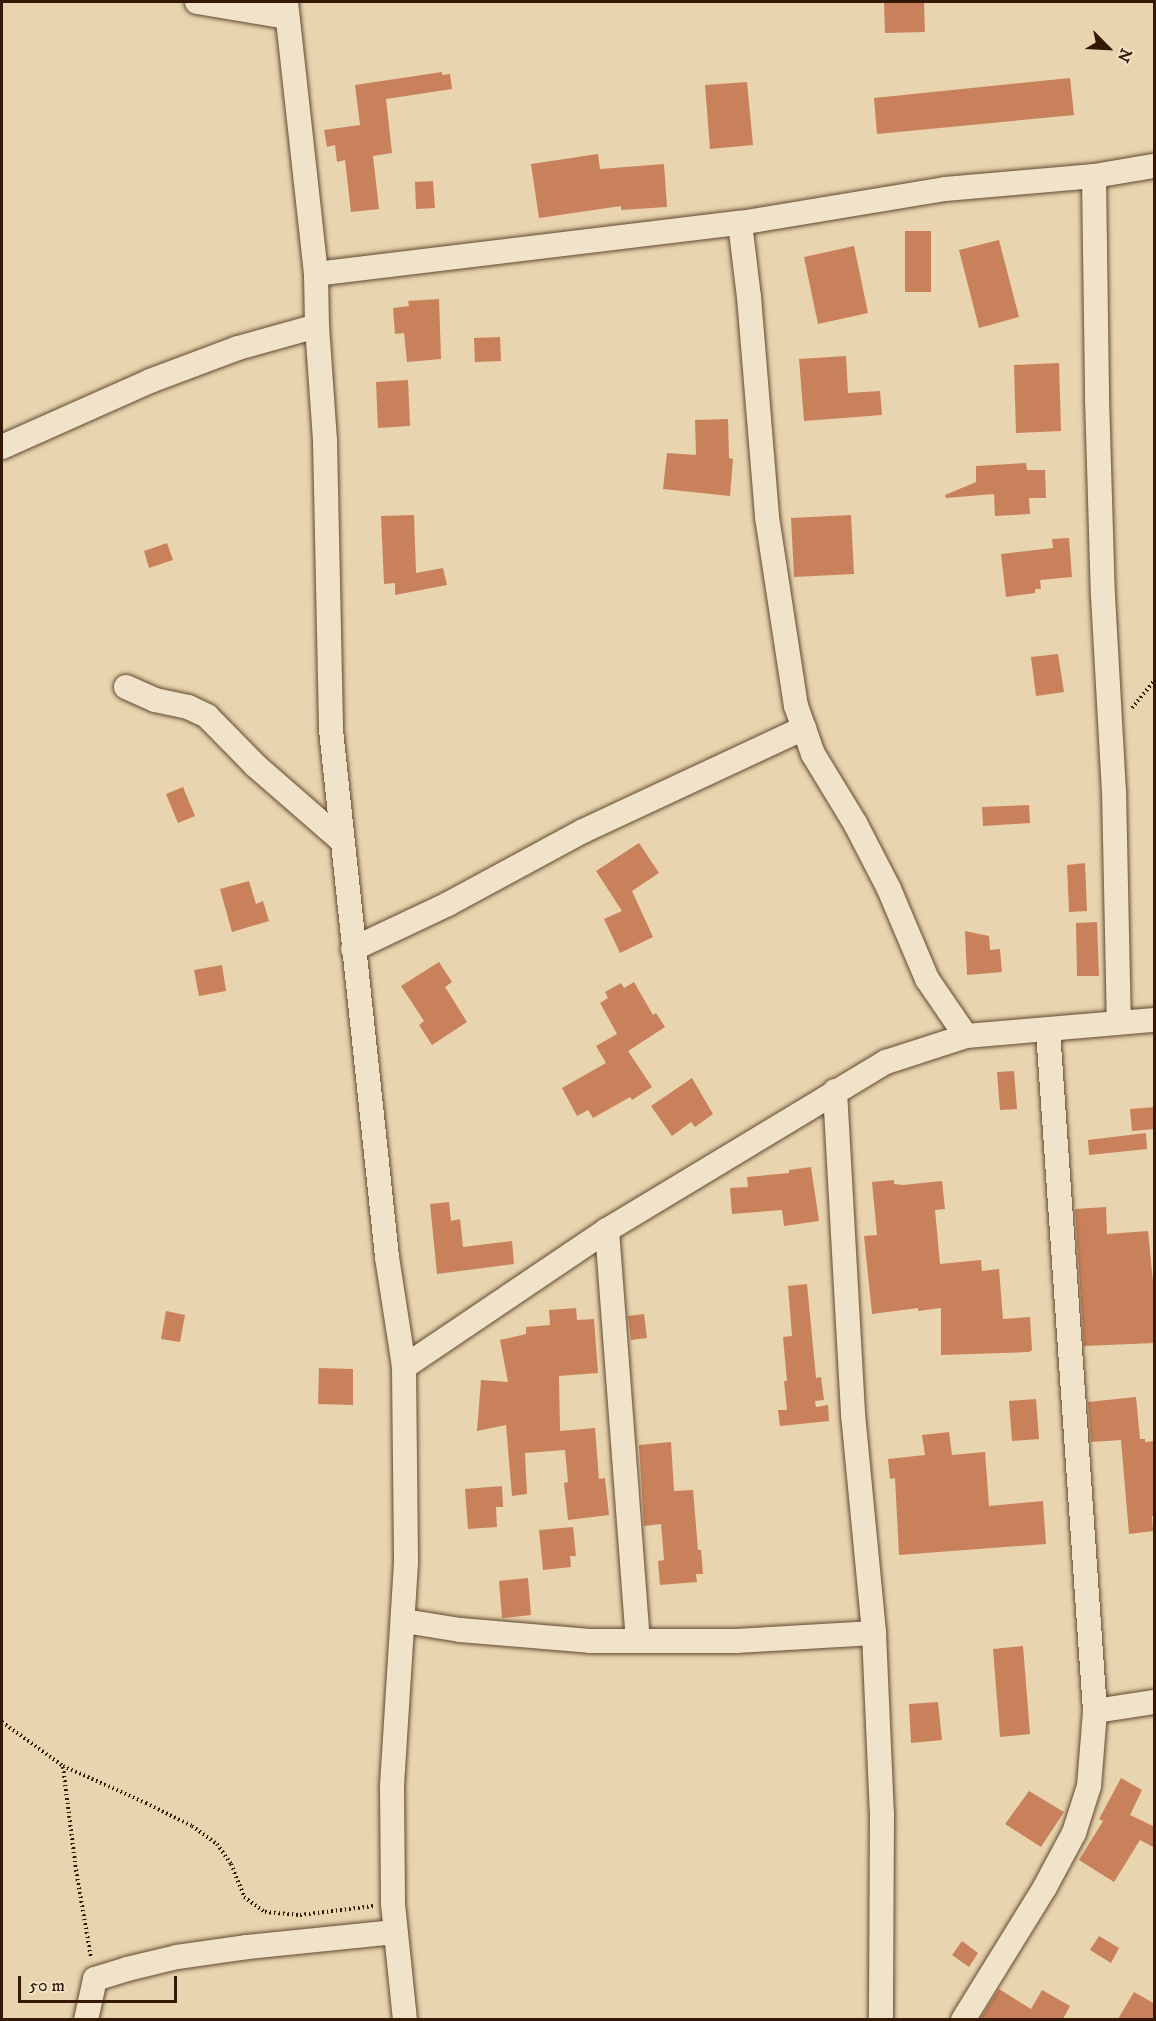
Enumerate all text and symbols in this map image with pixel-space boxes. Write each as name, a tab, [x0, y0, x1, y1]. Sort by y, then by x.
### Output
north arrow	[1078, 18, 1138, 78]
text: N	[1113, 45, 1136, 65]
scale bar	[21, 1964, 180, 2002]
text: 50 m	[29, 1975, 65, 1997]

